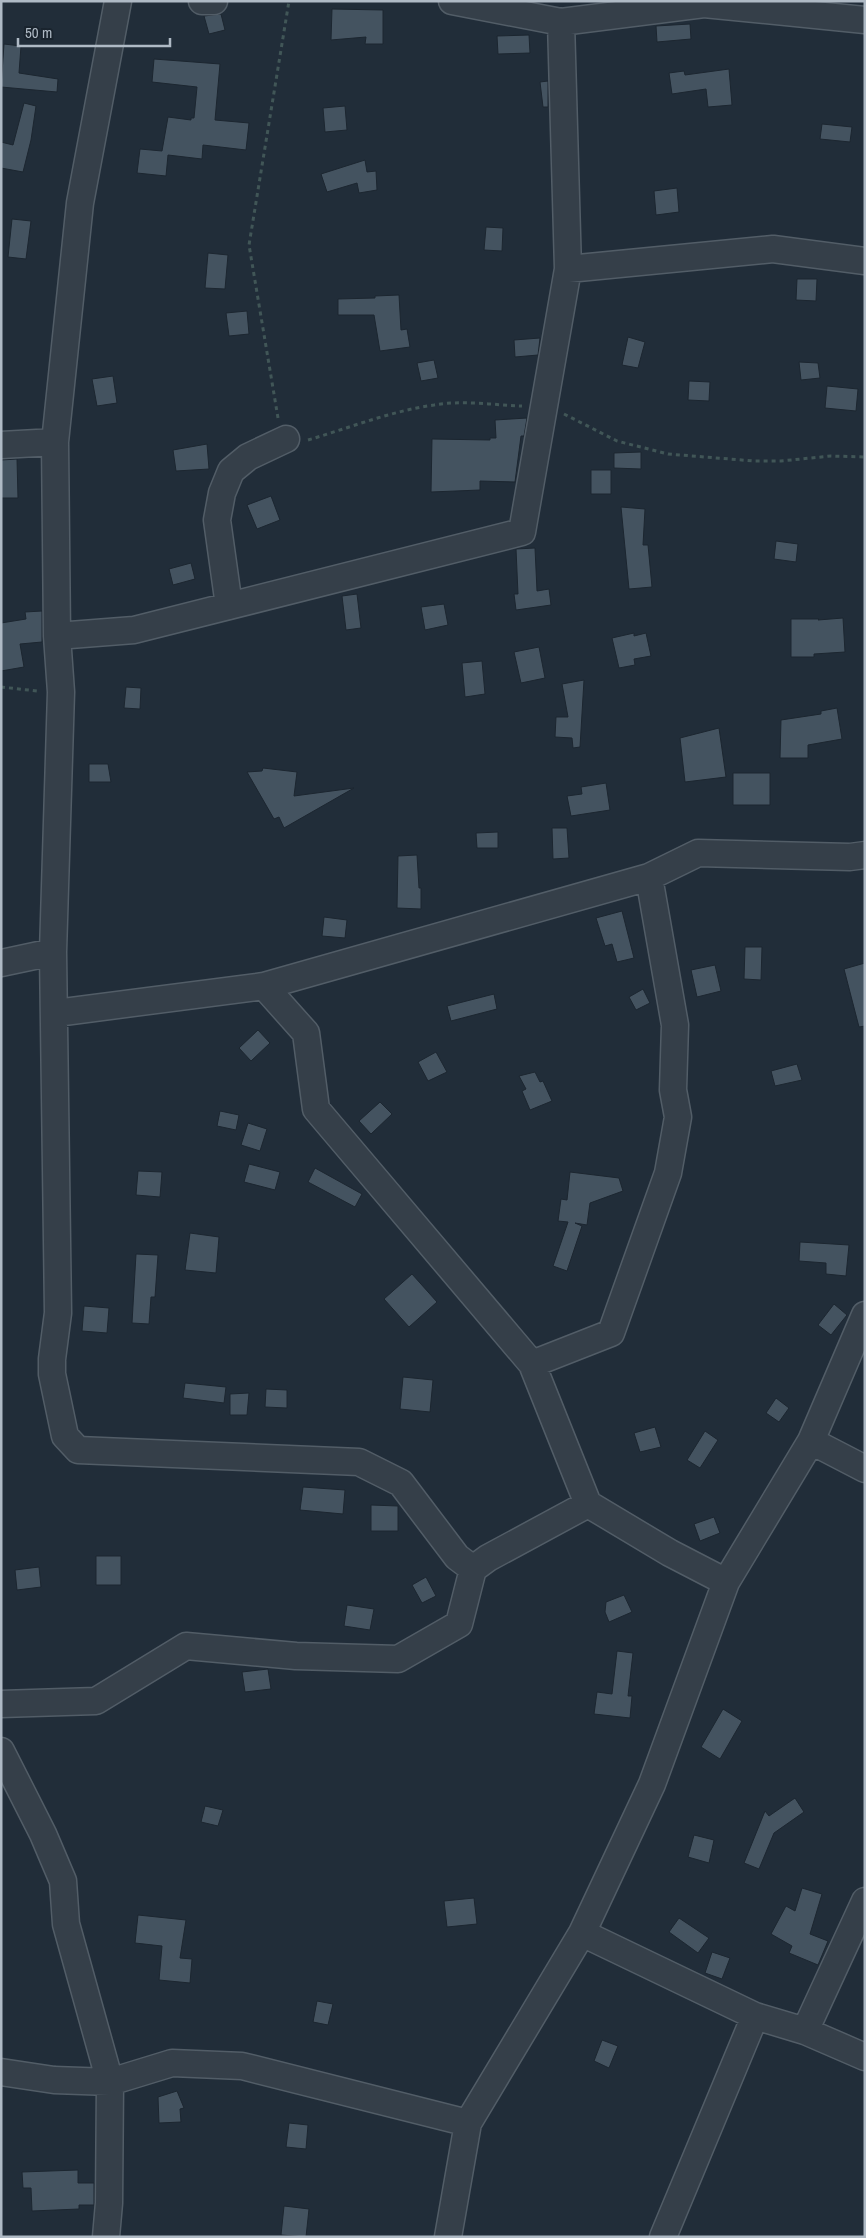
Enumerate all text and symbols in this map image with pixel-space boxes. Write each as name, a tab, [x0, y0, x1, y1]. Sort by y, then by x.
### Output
scale bar	[18, 15, 170, 47]
text: 50 m	[25, 22, 52, 43]

